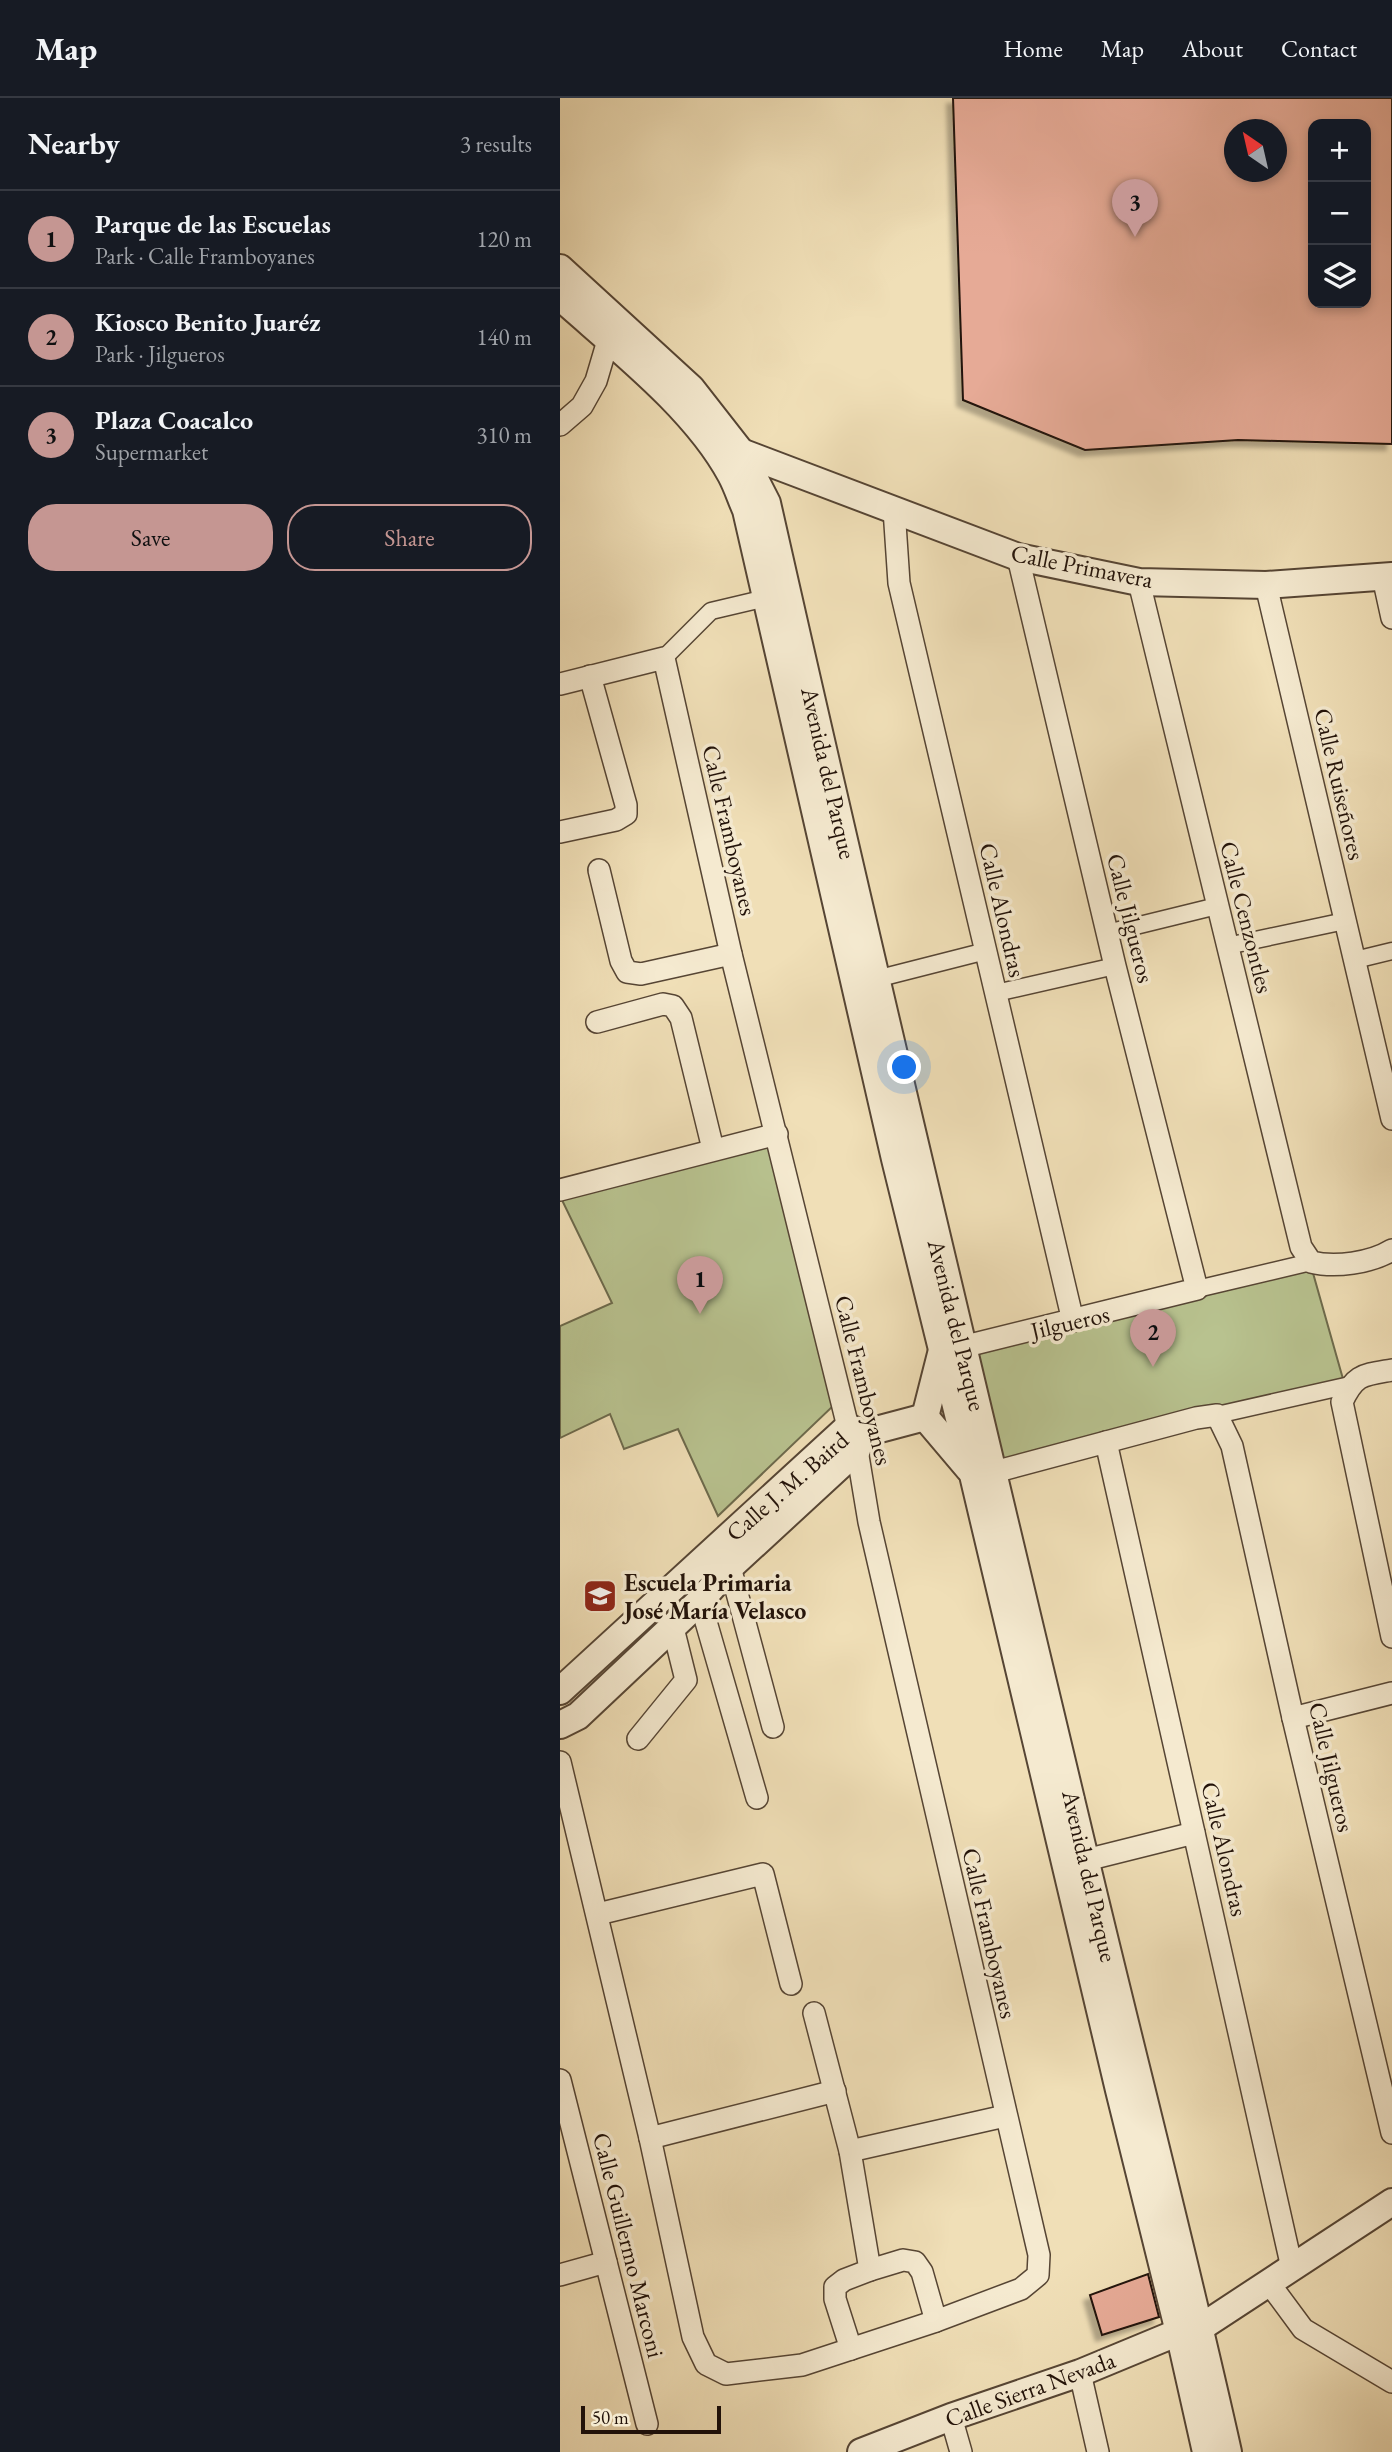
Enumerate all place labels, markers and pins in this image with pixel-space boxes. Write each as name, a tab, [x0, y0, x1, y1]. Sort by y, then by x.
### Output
pin: 3	[1112, 179, 1158, 237]
pin: 1	[677, 1256, 723, 1314]
pin: 2	[1130, 1309, 1176, 1367]
place label: Escuela Primaria José María Velasco	[622, 1567, 806, 1626]
school or university icon: Escuela Primaria José María Velasco	[581, 1577, 619, 1615]

